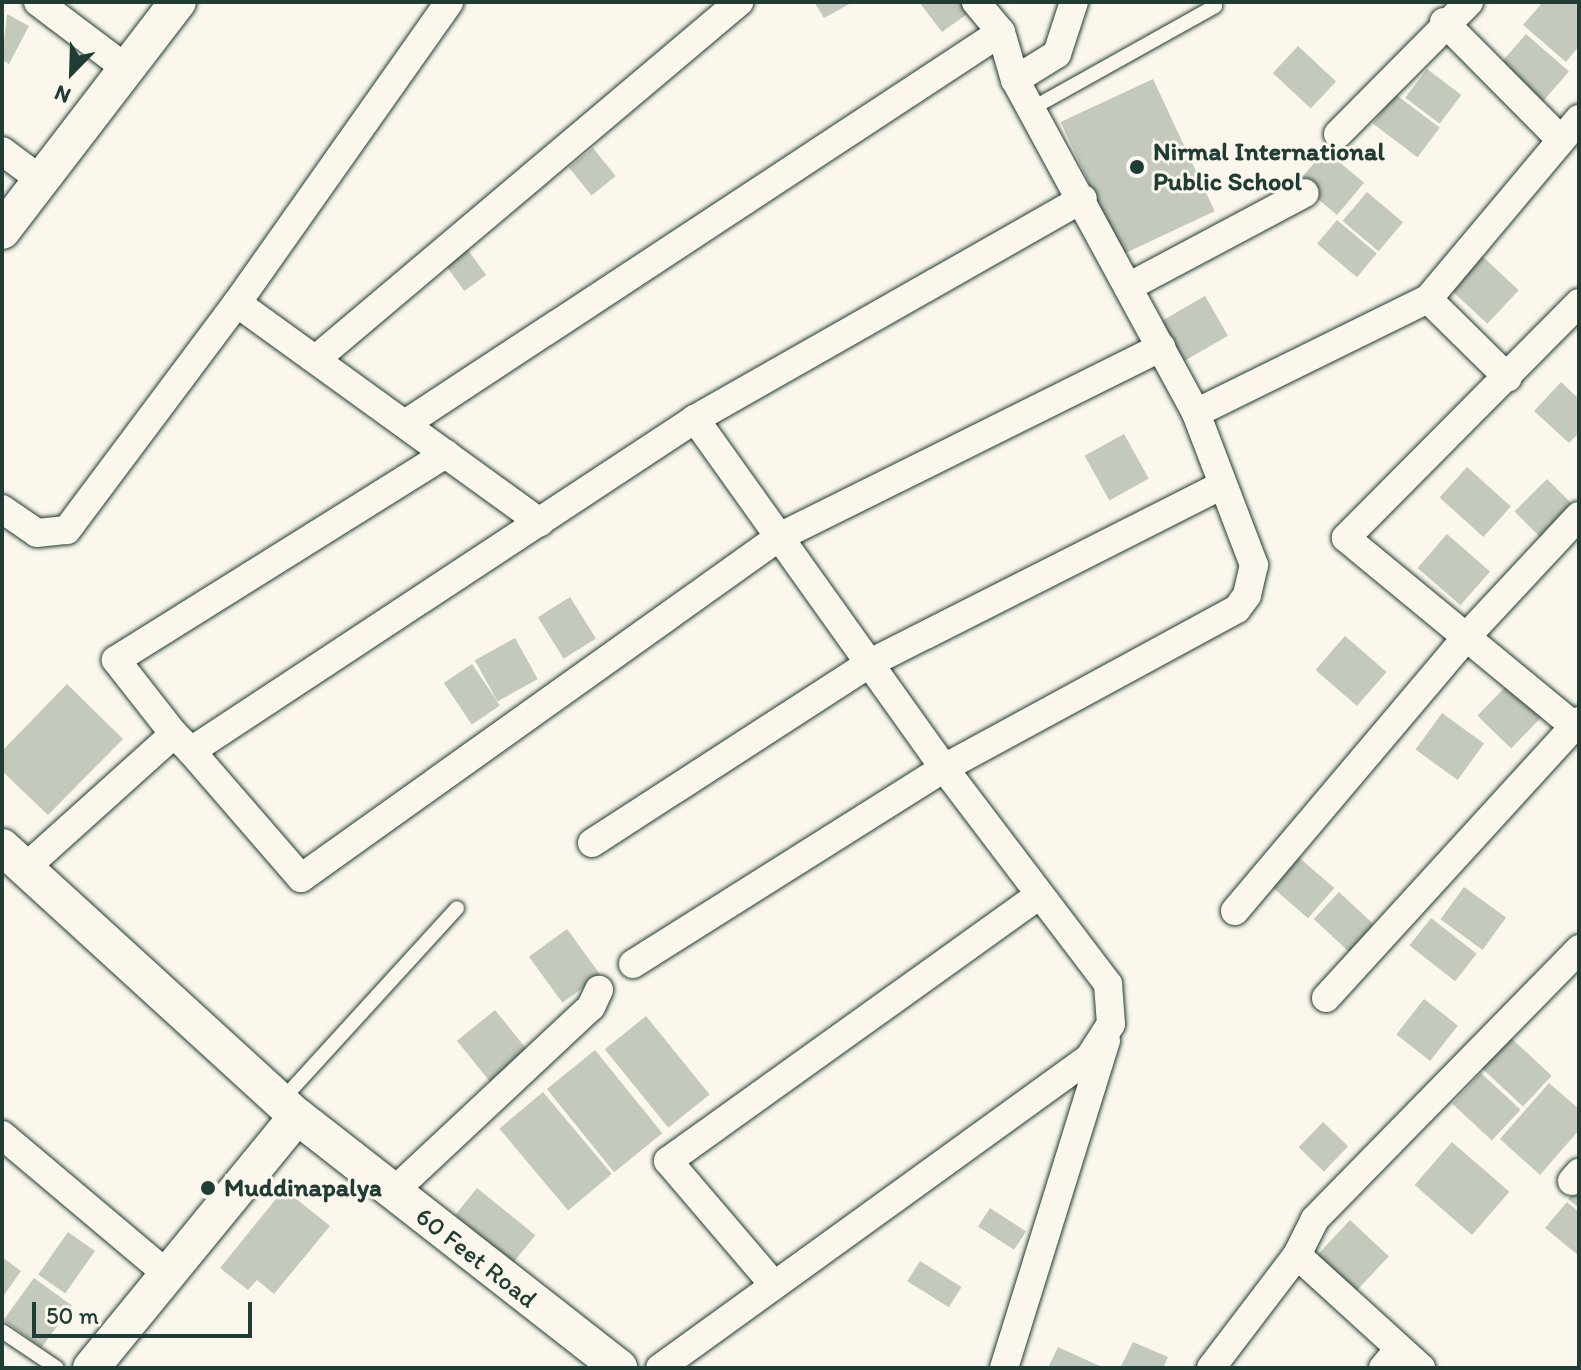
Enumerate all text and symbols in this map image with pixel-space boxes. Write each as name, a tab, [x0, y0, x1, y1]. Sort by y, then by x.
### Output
north arrow	[32, 32, 112, 112]
text: N	[50, 79, 75, 110]
place label: Nirmal International Public School	[1153, 136, 1383, 198]
marker: Nirmal International Public School	[1128, 158, 1146, 176]
place label: Muddinapalya	[224, 1172, 382, 1204]
marker: Muddinapalya	[199, 1179, 217, 1197]
street label: 60 Feet Road	[409, 1201, 543, 1315]
scale bar	[36, 1286, 256, 1336]
text: 50 m	[46, 1301, 99, 1330]

